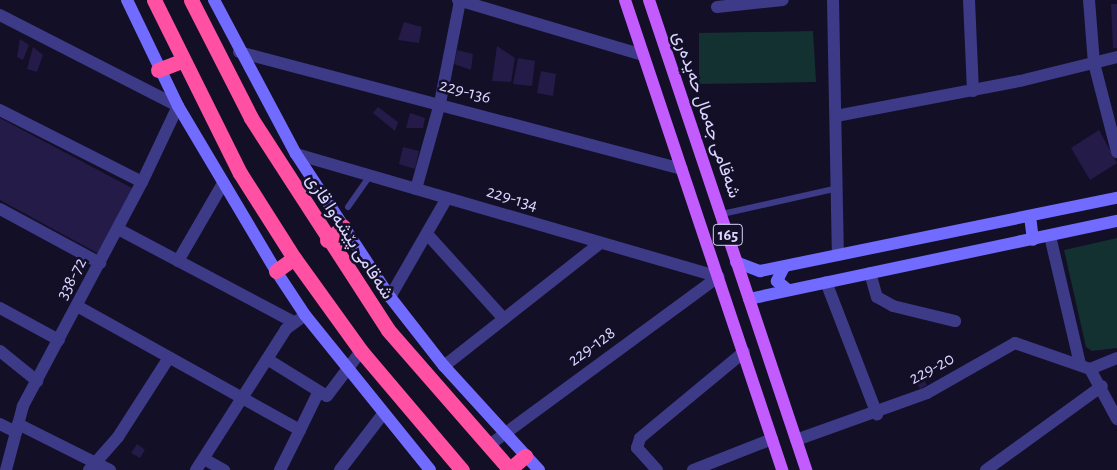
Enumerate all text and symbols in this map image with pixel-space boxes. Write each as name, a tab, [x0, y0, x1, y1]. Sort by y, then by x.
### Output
street label: شەقامی جەمال حەیدەری	[667, 29, 745, 201]
street label: 229-136	[437, 75, 493, 109]
street label: شەقامی پێشەوا قازی	[300, 170, 398, 304]
street label: 229-134	[484, 181, 540, 217]
road number: 165	[712, 222, 744, 248]
street label: 338-72	[52, 254, 92, 304]
street label: 229-128	[564, 323, 620, 371]
street label: 229-20	[906, 348, 958, 390]

